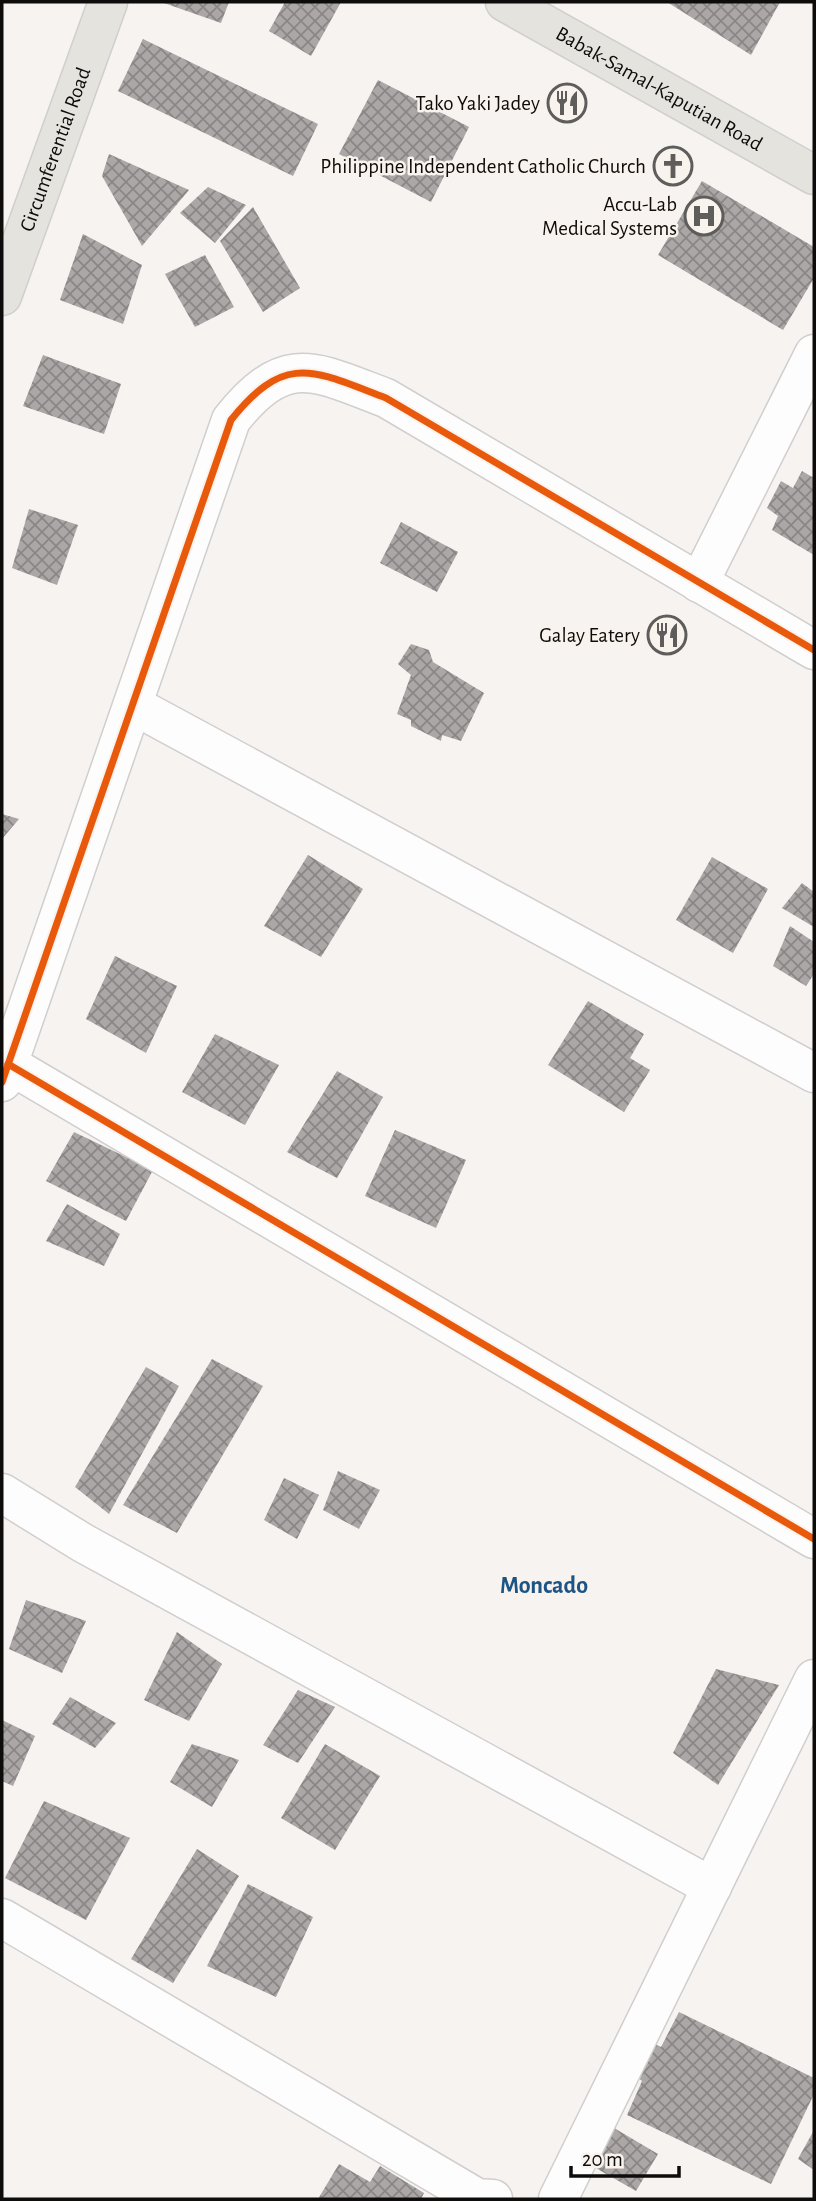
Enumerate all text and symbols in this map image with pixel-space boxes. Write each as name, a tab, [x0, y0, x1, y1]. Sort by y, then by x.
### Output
street label: Babak-Samal-Kaputian Road	[553, 22, 766, 155]
street label: Circumferential Road	[16, 64, 94, 234]
restaurant icon: Tako Yaki Jadey	[546, 82, 588, 124]
place label: Tako Yaki Jadey	[416, 93, 540, 114]
church icon: Philippine Independent Catholic Church	[652, 145, 694, 187]
place label: Philippine Independent Catholic Church	[320, 156, 646, 177]
place label: Accu-Lab Medical Systems	[542, 194, 677, 239]
hospital icon: Accu-Lab Medical Systems	[683, 195, 725, 237]
restaurant icon: Galay Eatery	[646, 614, 688, 656]
place label: Galay Eatery	[539, 625, 640, 646]
district label: Moncado	[500, 1574, 588, 1598]
scale bar	[571, 2134, 680, 2178]
text: 20 m	[582, 2149, 623, 2170]

